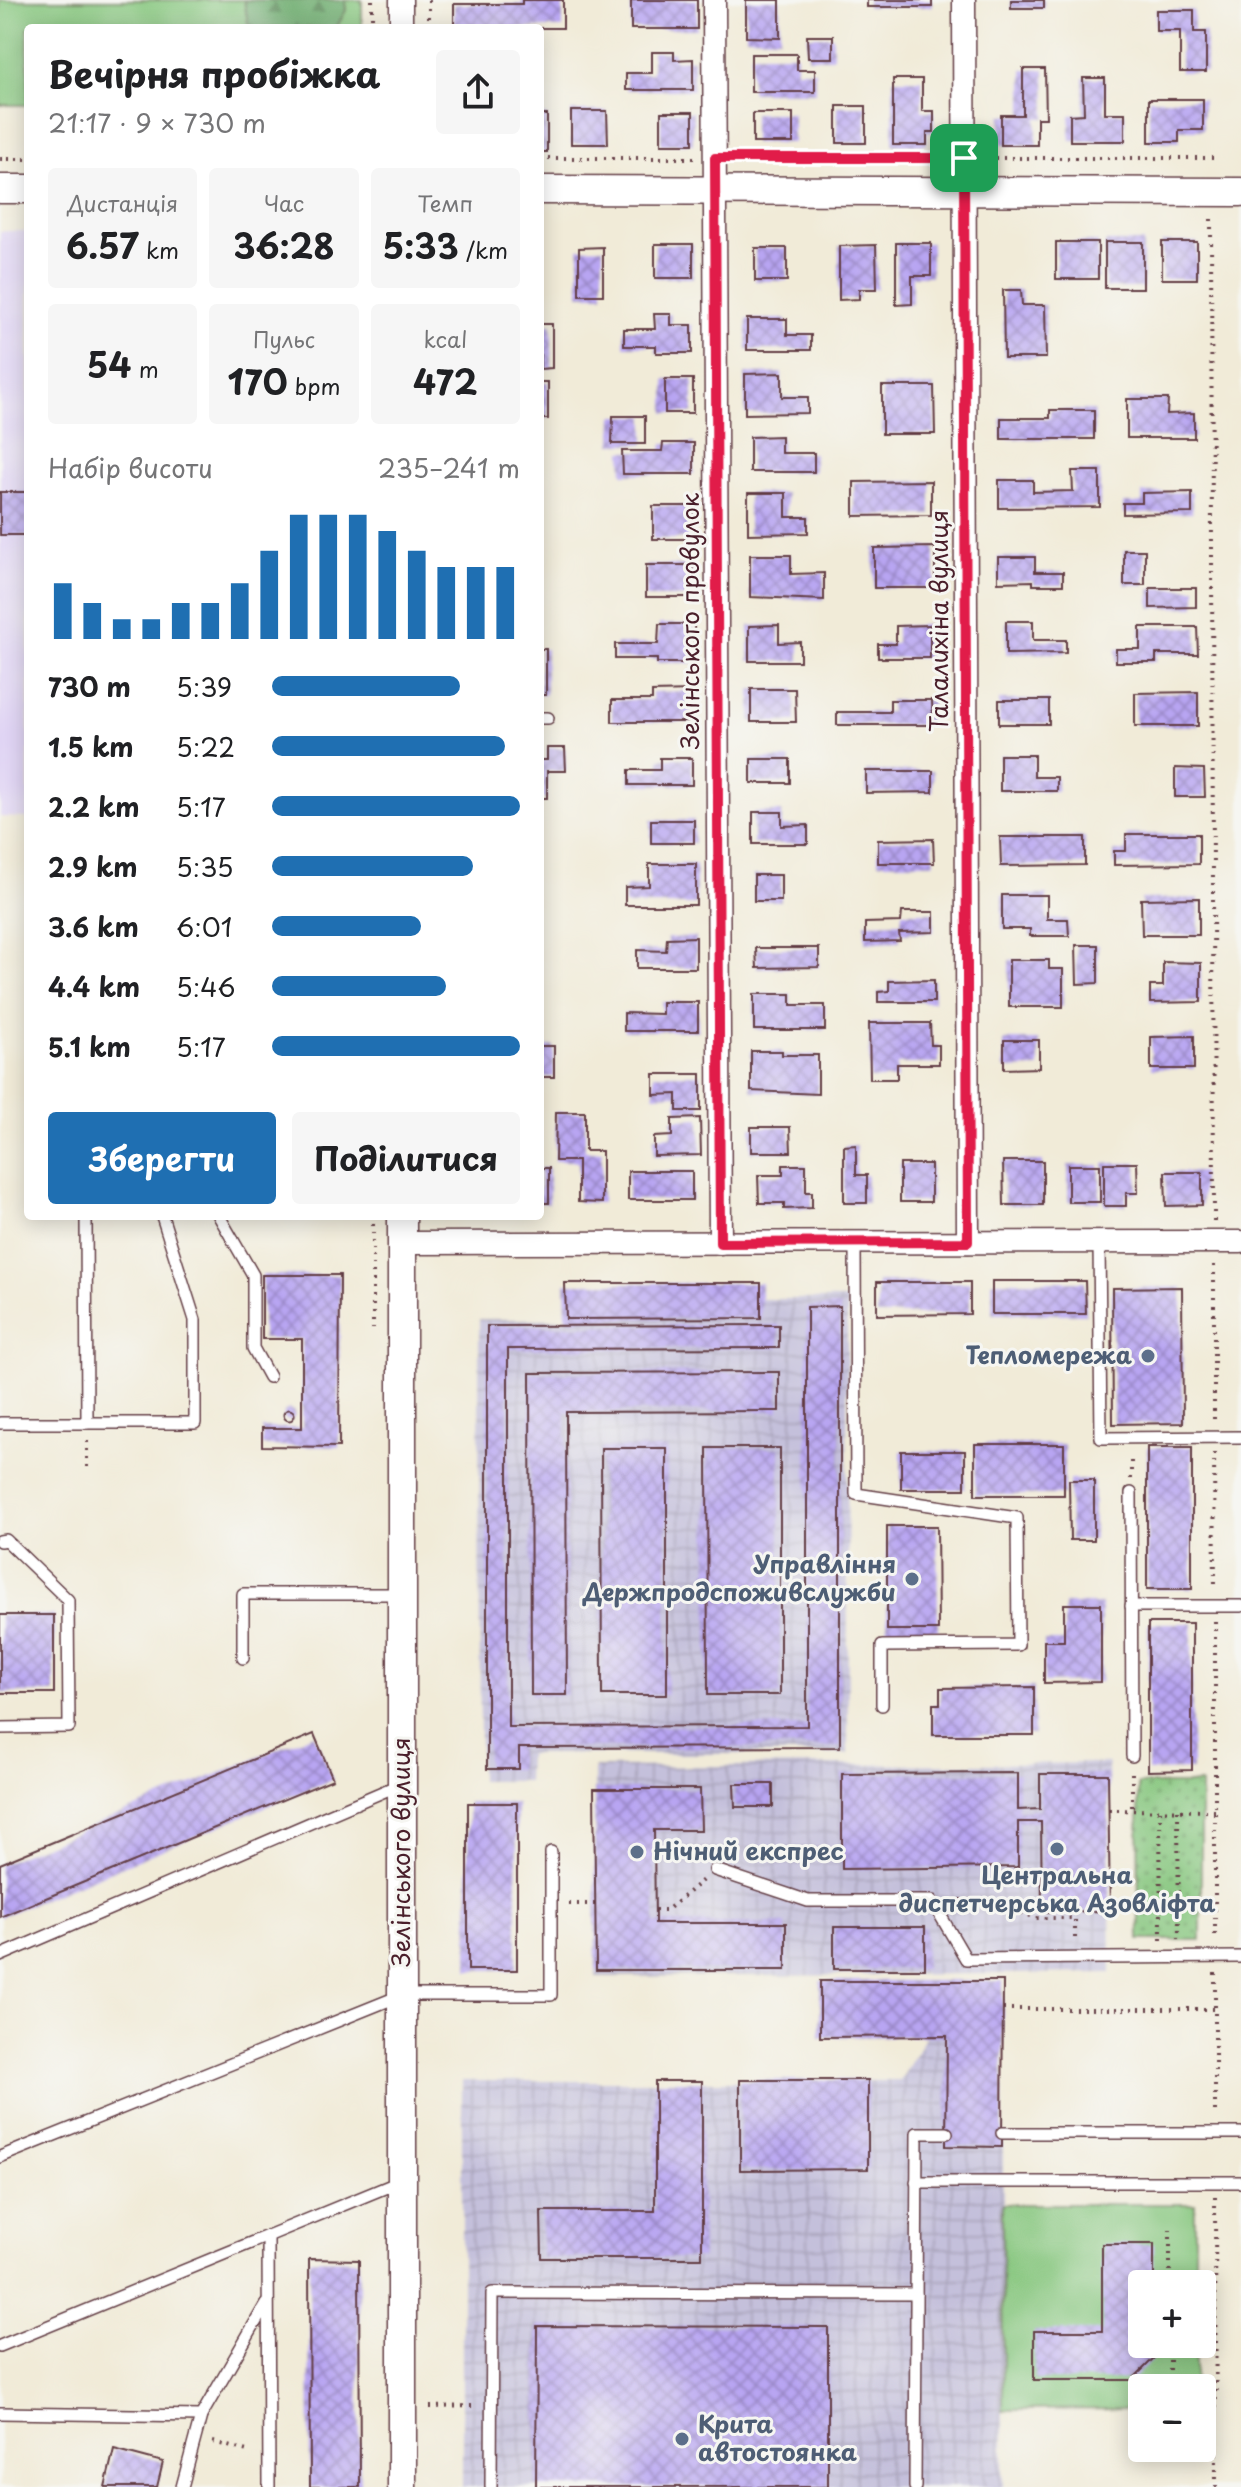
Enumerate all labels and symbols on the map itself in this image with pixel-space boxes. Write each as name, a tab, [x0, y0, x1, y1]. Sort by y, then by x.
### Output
pin	[930, 124, 998, 192]
street label: Зелінського провулок	[671, 492, 707, 749]
street label: Талалихіна вулиця	[920, 510, 956, 732]
place label: Тепломережа	[965, 1336, 1133, 1372]
marker: Тепломережа	[1139, 1347, 1157, 1365]
place label: Управління Держпродспоживслужби	[582, 1545, 896, 1609]
marker: Управління Держпродспоживслужби	[903, 1570, 921, 1588]
street label: Зелінського вулиця	[382, 1737, 418, 1967]
place label: Нічний експрес	[653, 1832, 844, 1868]
marker: Центральна диспетчерська Азовліфта	[1048, 1840, 1066, 1858]
marker: Нічний експрес	[628, 1843, 646, 1861]
place label: Центральна диспетчерська Азовліфта	[899, 1856, 1216, 1920]
place label: Крита автостоянка	[698, 2405, 858, 2469]
marker: Крита автостоянка	[673, 2430, 691, 2448]

